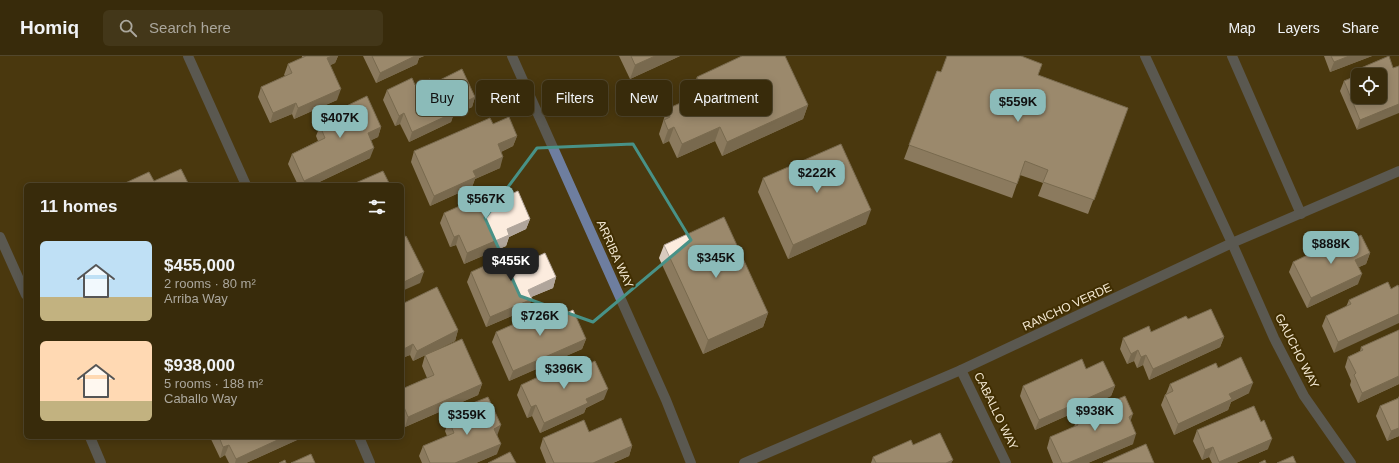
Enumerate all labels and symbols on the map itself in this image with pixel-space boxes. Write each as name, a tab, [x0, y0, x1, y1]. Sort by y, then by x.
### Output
pin: $559K	[990, 89, 1046, 123]
pin: $407K	[312, 105, 368, 139]
pin: $222K	[789, 160, 845, 194]
pin: $567K	[458, 186, 514, 220]
street label: ARRIBA WAY	[594, 218, 636, 290]
pin: $888K	[1303, 231, 1359, 265]
pin: $345K	[688, 245, 744, 279]
pin: $455K	[483, 248, 539, 282]
street label: RANCHO VERDE	[1020, 280, 1114, 334]
pin: $726K	[512, 303, 568, 337]
street label: GAUCHO WAY	[1272, 311, 1322, 391]
pin: $396K	[536, 356, 592, 390]
street label: CABALLO WAY	[971, 370, 1021, 452]
pin: $938K	[1067, 398, 1123, 432]
pin: $359K	[439, 402, 495, 436]

